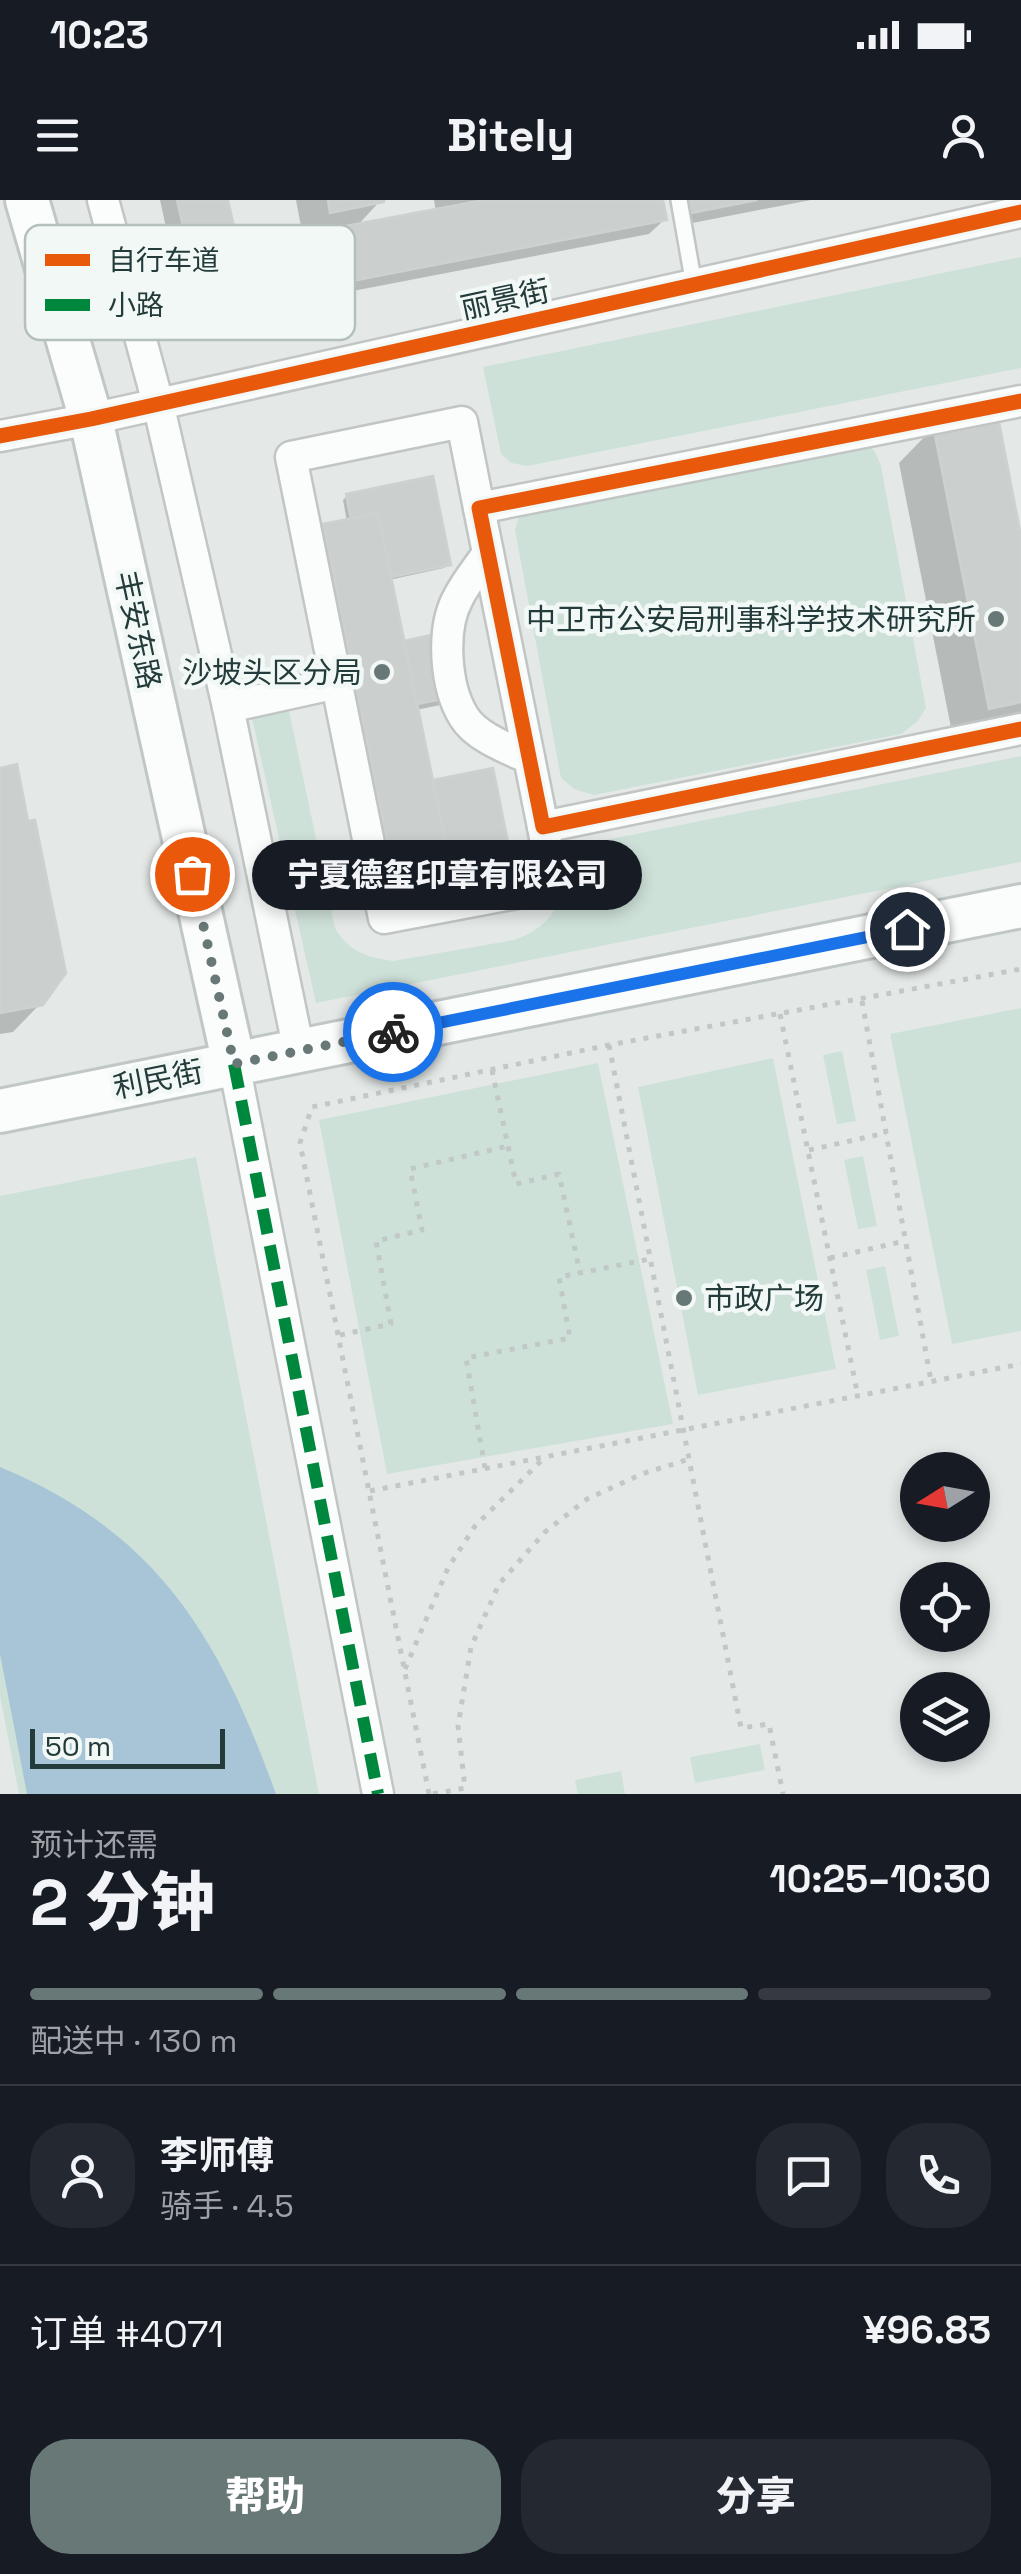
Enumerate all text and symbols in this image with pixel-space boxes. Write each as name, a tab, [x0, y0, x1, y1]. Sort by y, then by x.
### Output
text: 10:23	[50, 11, 149, 59]
text: Bitely	[447, 107, 574, 164]
icon: menu	[30, 108, 85, 163]
icon: person	[936, 108, 991, 163]
legend	[25, 225, 355, 340]
text: 自行车道	[108, 242, 220, 278]
street label: 丽景街	[457, 271, 553, 327]
text: 小路	[108, 287, 164, 323]
street label: 丰安东路	[106, 567, 170, 693]
place label: 中卫市公安局刑事科学技术研究所	[526, 600, 976, 639]
marker: 中卫市公安局刑事科学技术研究所	[985, 608, 1007, 630]
place label: 沙坡头区分局	[182, 653, 362, 692]
marker: 沙坡头区分局	[371, 661, 393, 683]
pin	[150, 832, 235, 917]
callout: 宁夏德玺印章有限公司	[252, 839, 642, 909]
icon: bag	[165, 847, 220, 902]
text: 宁夏德玺印章有限公司	[287, 855, 607, 895]
pin	[865, 887, 950, 972]
icon: home	[880, 902, 935, 957]
courier	[343, 982, 443, 1082]
icon: bike	[366, 1005, 421, 1060]
street label: 利民街	[110, 1051, 206, 1107]
place label: 市政广场	[704, 1279, 824, 1318]
marker: 市政广场	[673, 1287, 695, 1309]
north arrow	[900, 1452, 990, 1542]
map controls	[900, 1452, 990, 1762]
button: locate	[900, 1562, 990, 1652]
button: layers	[900, 1672, 990, 1762]
scale bar	[30, 1724, 225, 1768]
text: 50 m	[45, 1728, 111, 1764]
text: 预计还需	[30, 1825, 158, 1865]
text: 10:25–10:30	[769, 1855, 991, 1903]
text: 2 分钟	[30, 1861, 215, 1944]
text: 配送中 · 130 m	[30, 2021, 237, 2061]
button: person	[30, 2123, 135, 2228]
button: chat	[756, 2123, 861, 2228]
button: phone	[886, 2123, 991, 2228]
text: 李师傅	[160, 2132, 274, 2180]
text: 骑手 · 4.5	[160, 2186, 294, 2226]
text: ¥96.83	[863, 2306, 991, 2354]
text: 订单 #4071	[30, 2310, 224, 2358]
button: 帮助	[30, 2439, 501, 2554]
button: 分享	[521, 2439, 991, 2554]

